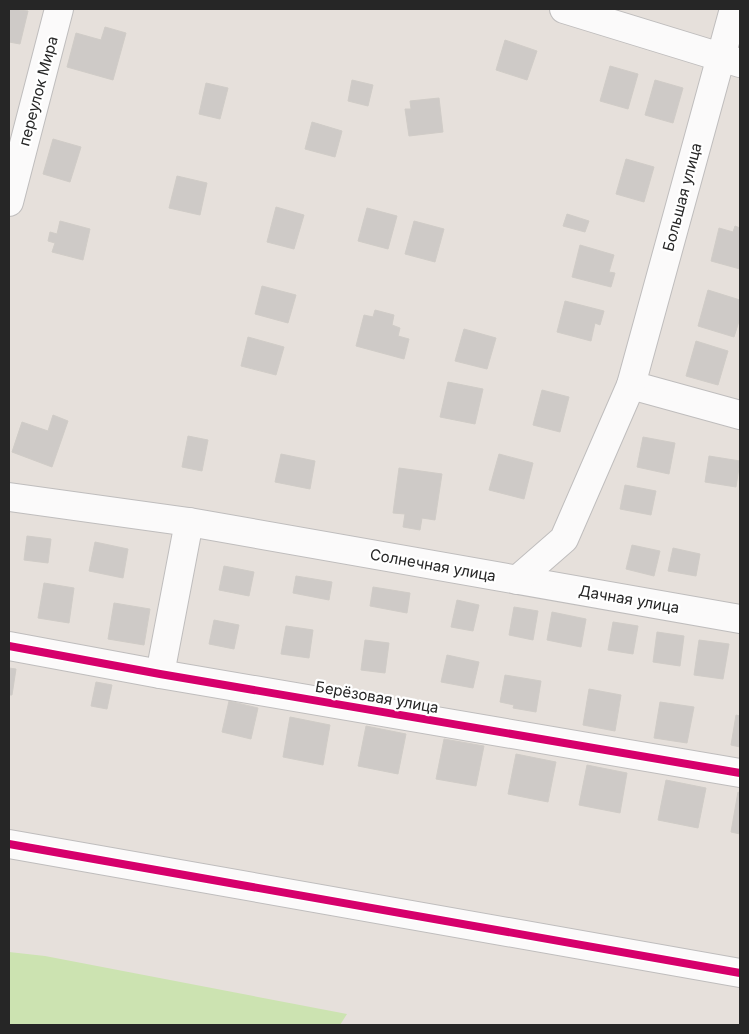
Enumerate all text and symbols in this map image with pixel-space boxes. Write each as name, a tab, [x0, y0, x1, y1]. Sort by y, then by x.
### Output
street label: переулок Мира	[14, 34, 62, 148]
street label: Большая улица	[658, 141, 706, 253]
street label: Солнечная улица	[369, 545, 497, 585]
street label: Дачная улица	[577, 581, 681, 617]
street label: Берёзовая улица	[314, 677, 440, 717]

